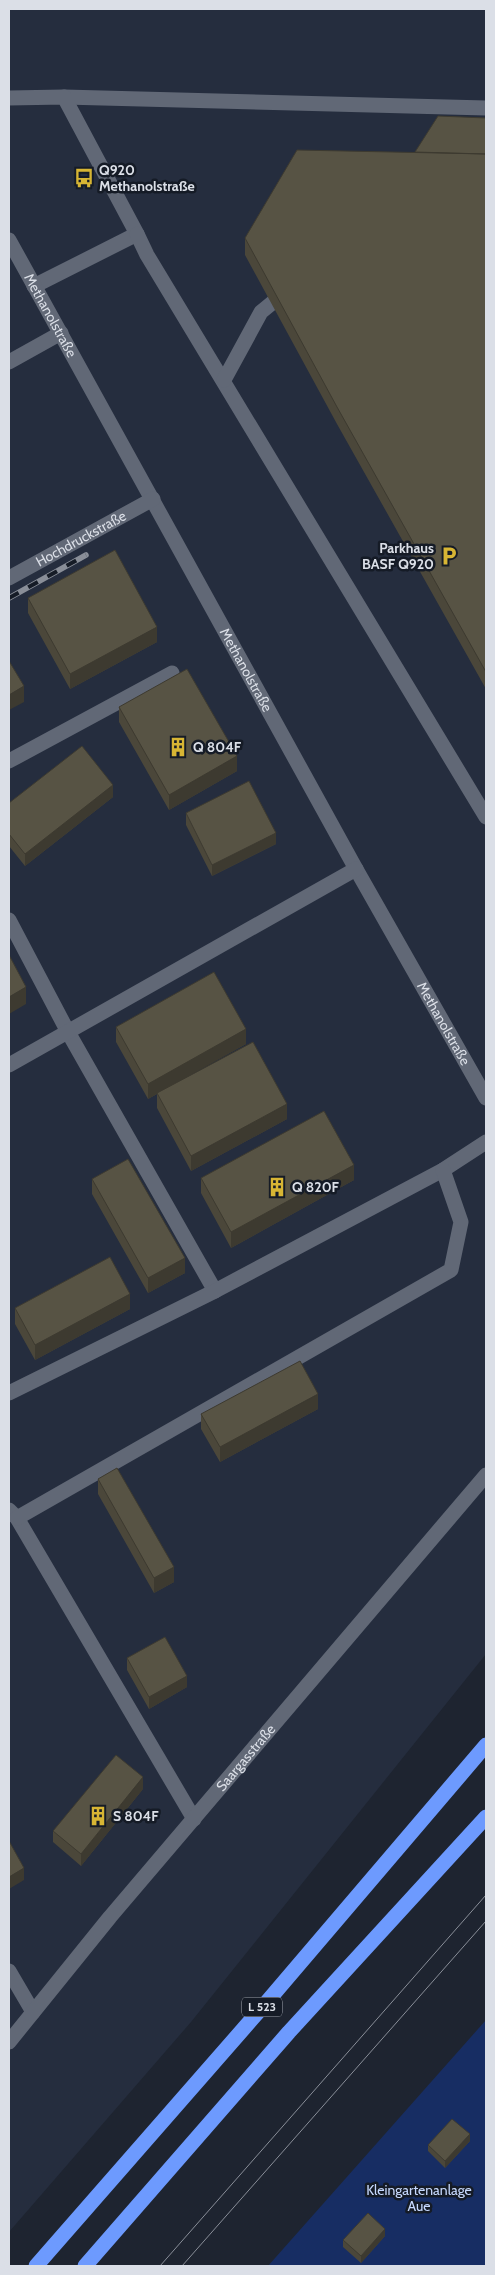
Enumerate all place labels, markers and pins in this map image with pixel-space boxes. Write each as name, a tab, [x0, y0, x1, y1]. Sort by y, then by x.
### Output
place label: Q920 Methanolstraße	[99, 161, 195, 195]
bus stop icon: Q920 Methanolstraße	[73, 167, 95, 189]
place label: Parkhaus BASF Q920	[362, 539, 434, 573]
parking icon: Parkhaus BASF Q920	[438, 545, 460, 567]
building icon: Q 804F	[167, 736, 189, 758]
place label: Q 804F	[193, 738, 242, 756]
building icon: Q 820F	[266, 1176, 288, 1198]
place label: Q 820F	[292, 1178, 340, 1196]
building icon: S 804F	[87, 1805, 109, 1827]
place label: S 804F	[113, 1807, 159, 1825]

